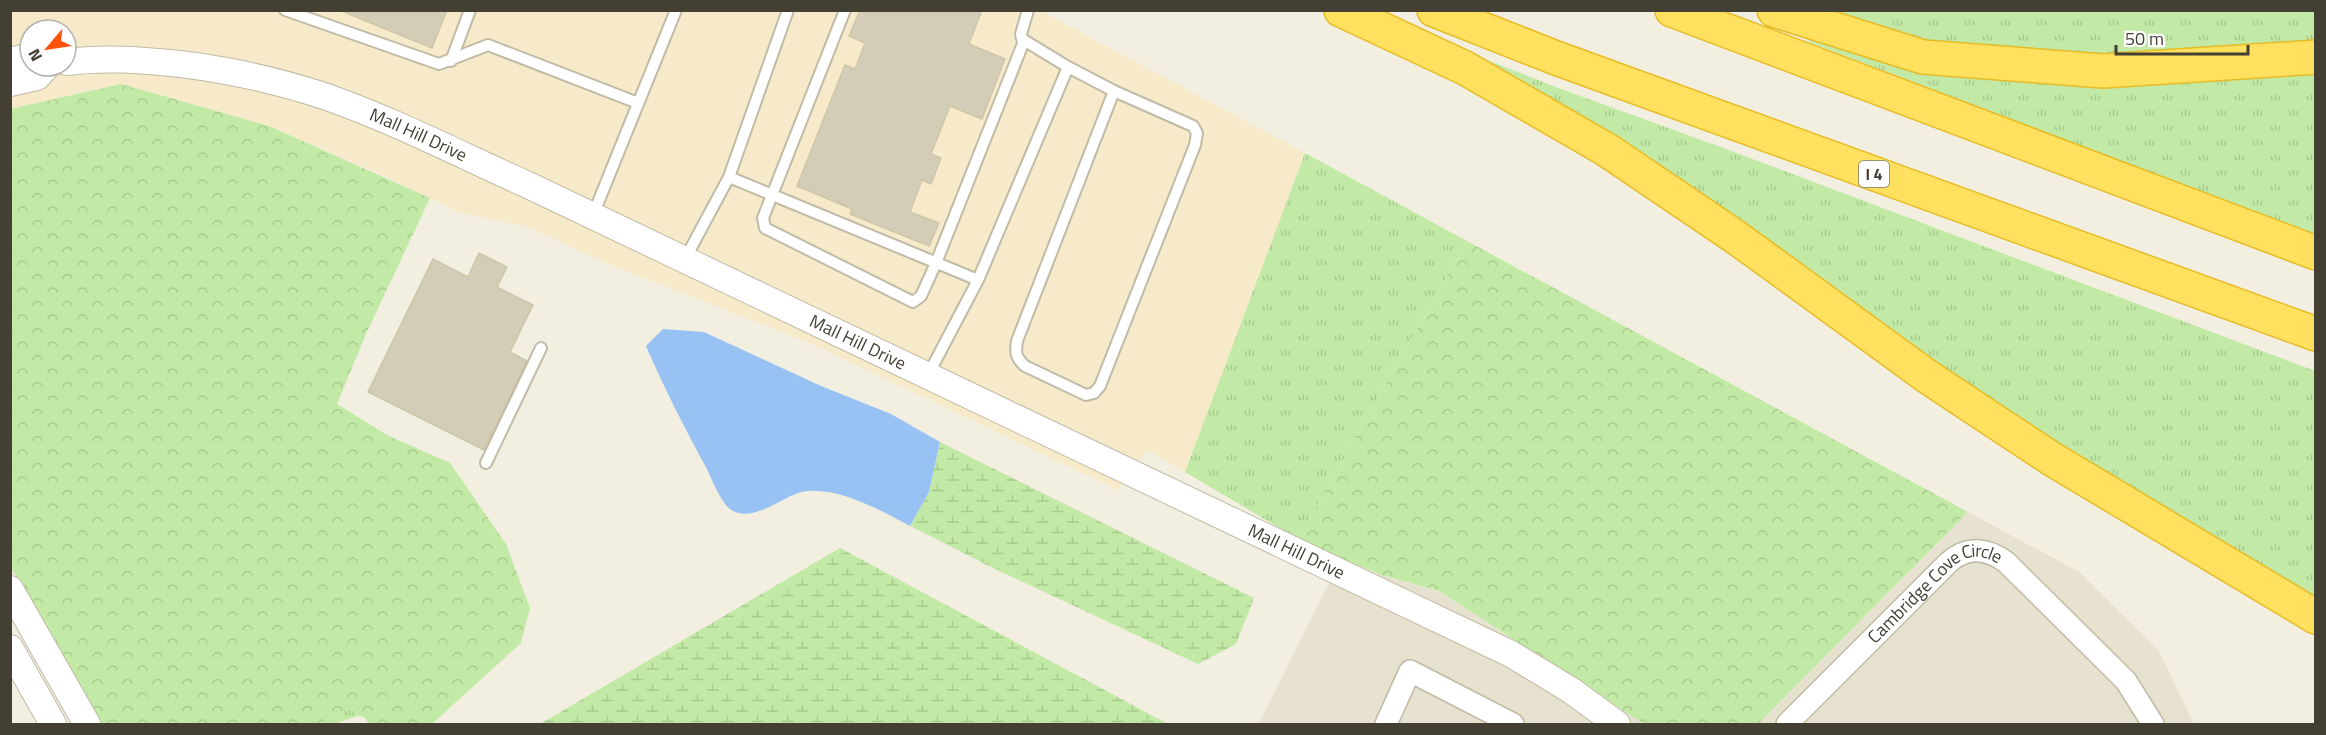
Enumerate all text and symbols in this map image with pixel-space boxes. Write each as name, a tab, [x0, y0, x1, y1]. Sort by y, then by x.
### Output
north arrow	[18, 18, 78, 78]
scale bar	[2116, 18, 2248, 56]
text: 50 m	[2125, 25, 2164, 52]
text: N	[22, 45, 48, 66]
street label: Mall Hill Drive	[366, 101, 472, 168]
road number: I 4	[1859, 161, 1889, 187]
street label: Mall Hill Drive	[805, 307, 911, 377]
street label: Mall Hill Drive	[1244, 516, 1349, 586]
street label: Cambridge Cove Circle	[1861, 537, 2007, 649]

